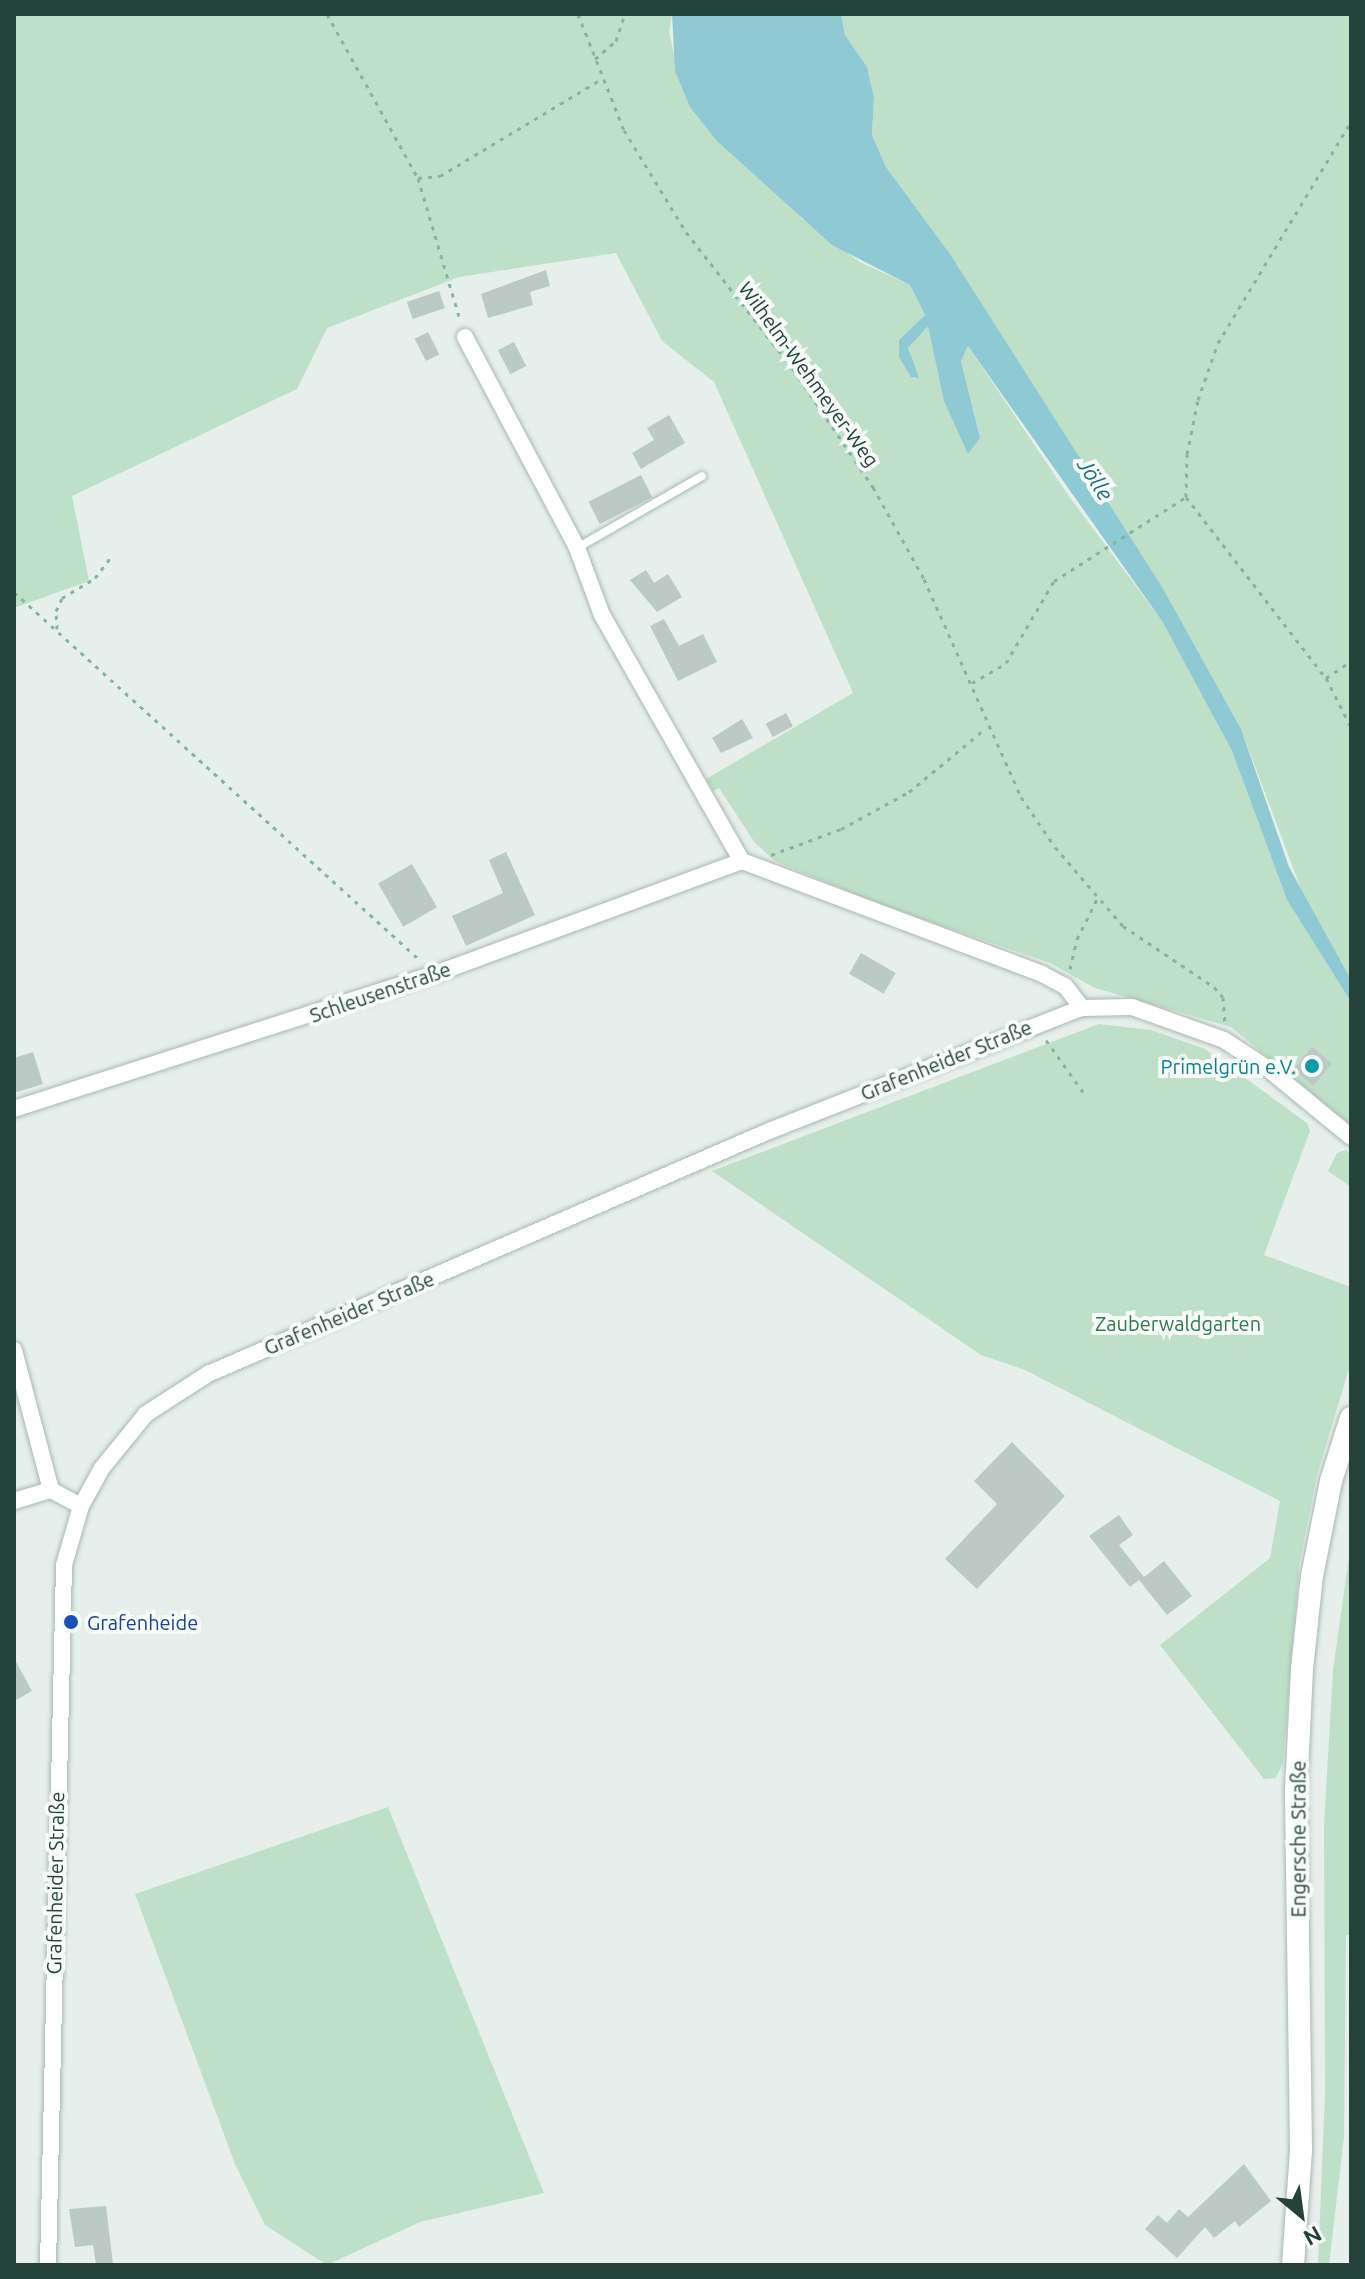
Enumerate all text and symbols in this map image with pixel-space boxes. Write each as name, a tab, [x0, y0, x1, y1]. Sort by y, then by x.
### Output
street label: Wilhelm-Wehmeyer-Weg	[734, 277, 884, 471]
water label: Jölle	[1073, 453, 1119, 505]
street label: Schleusenstraße	[306, 957, 454, 1027]
street label: Grafenheider Straße	[857, 1015, 1035, 1105]
place label: Primelgrün e.V.	[1161, 1054, 1296, 1078]
marker: Primelgrün e.V.	[1303, 1057, 1321, 1075]
street label: Grafenheider Straße	[260, 1266, 438, 1360]
park label: Zauberwaldgarten	[1095, 1311, 1261, 1335]
place label: Grafenheide	[87, 1610, 198, 1634]
marker: Grafenheide	[62, 1613, 80, 1631]
street label: Engersche Straße	[1286, 1760, 1310, 1918]
street label: Grafenheider Straße	[41, 1791, 69, 1975]
north arrow	[1261, 2175, 1341, 2255]
text: N	[1300, 2222, 1326, 2251]

